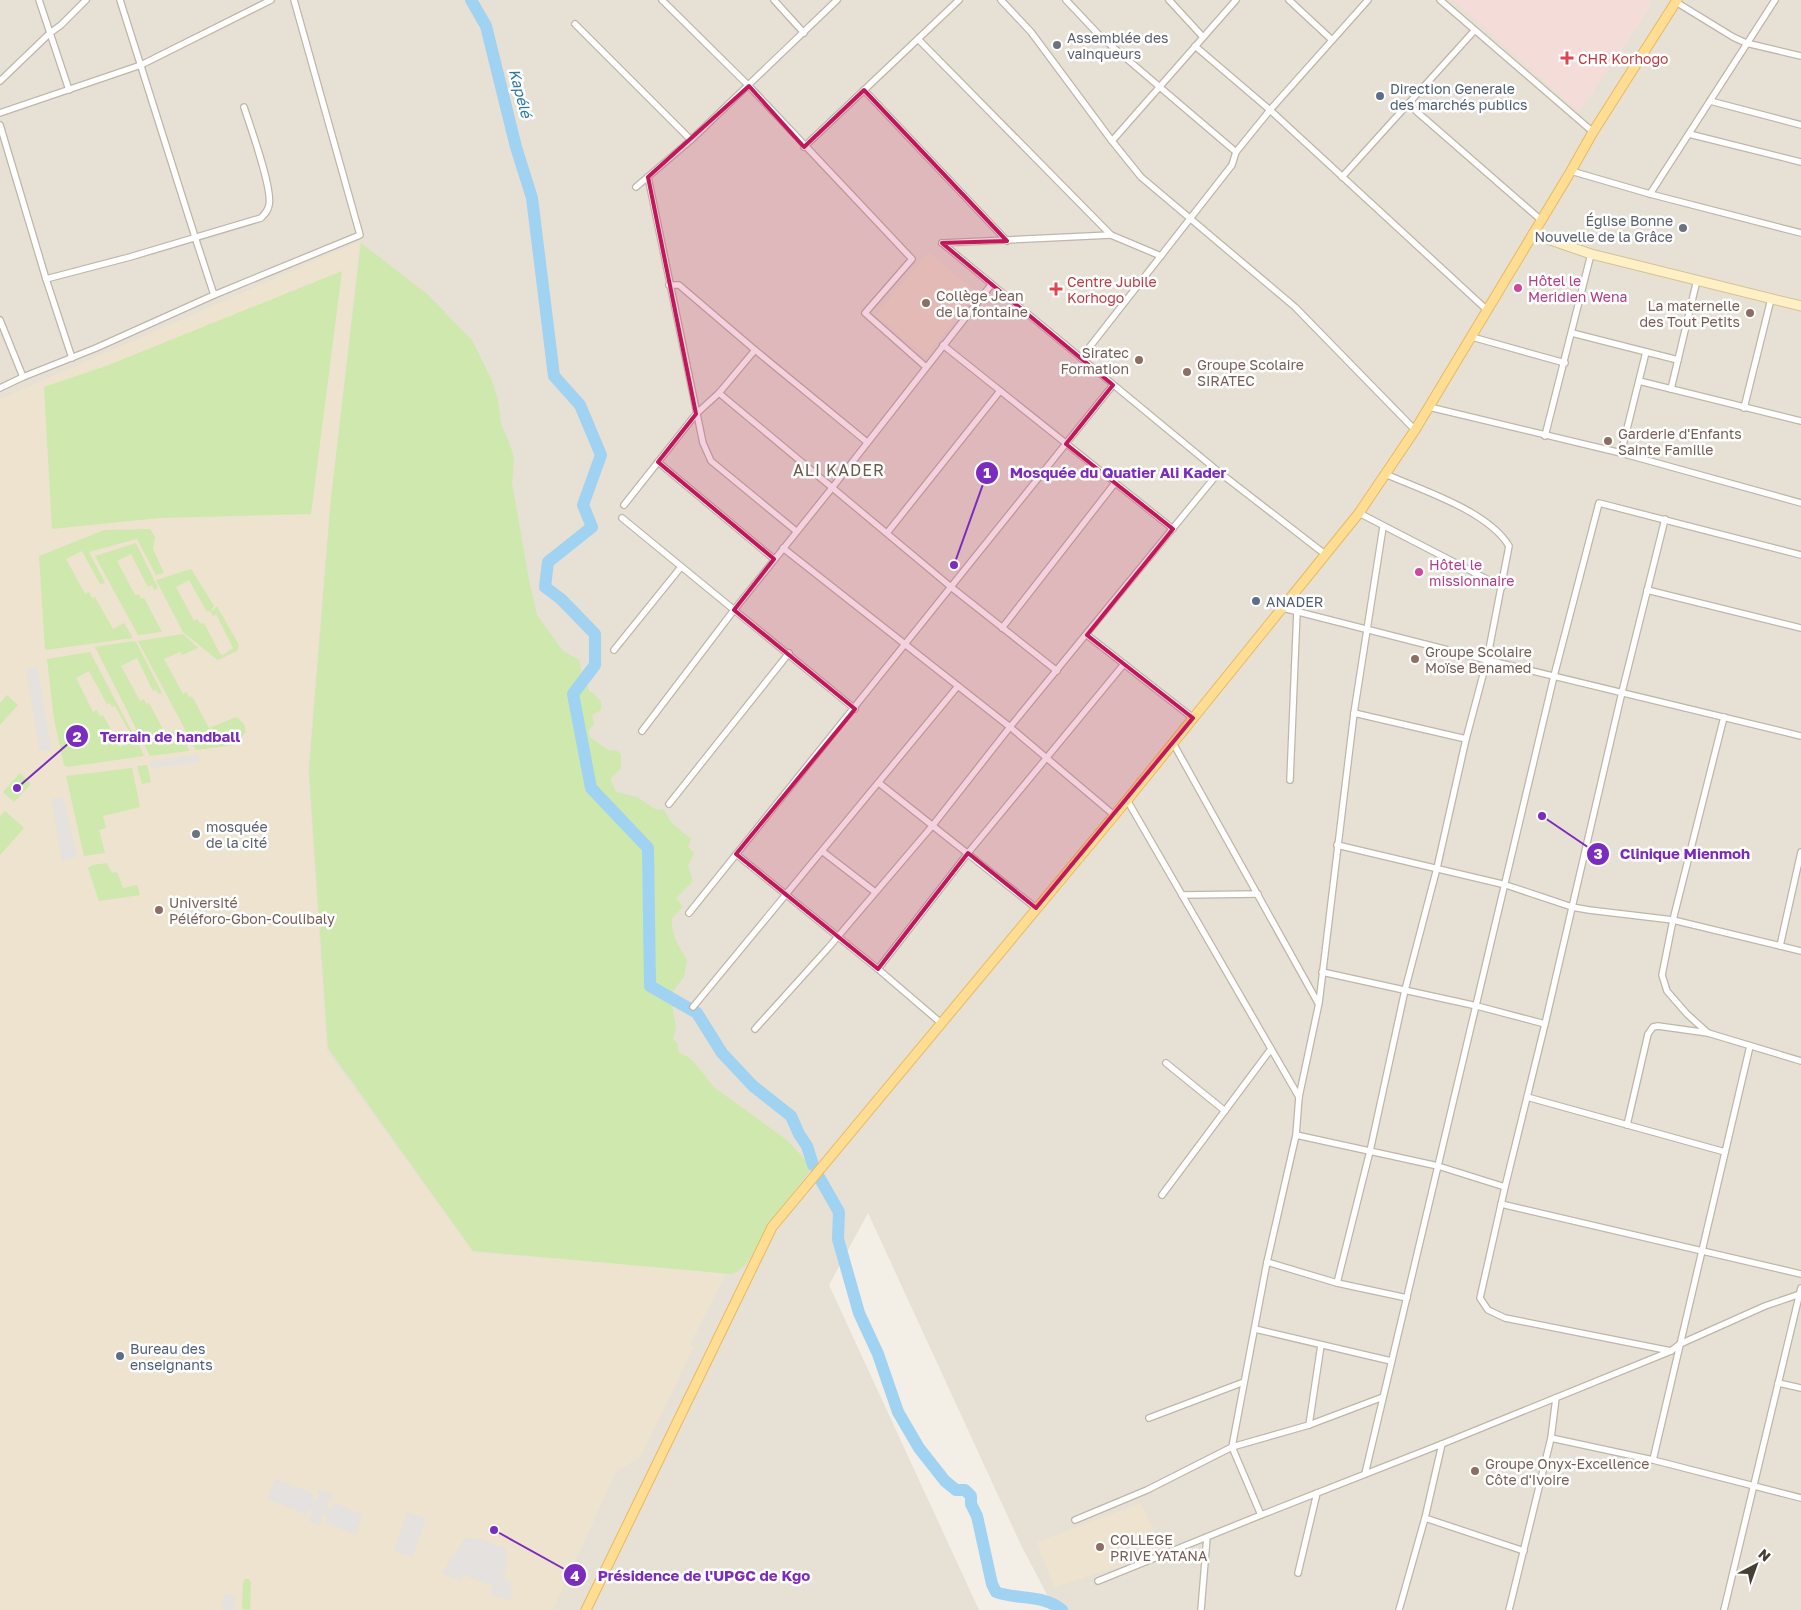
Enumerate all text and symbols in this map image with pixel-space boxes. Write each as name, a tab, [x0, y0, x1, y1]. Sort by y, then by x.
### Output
place label: Assemblée des vainqueurs	[1067, 29, 1169, 62]
marker: Assemblée des vainqueurs	[1051, 39, 1063, 51]
place label: CHR Korhogo	[1578, 50, 1668, 67]
marker: CHR Korhogo	[1560, 51, 1574, 65]
water label: Kapélé	[506, 67, 536, 121]
place label: Direction Generale des marchés publics	[1390, 80, 1528, 113]
marker: Direction Generale des marchés publics	[1374, 90, 1386, 102]
place label: Église Bonne Nouvelle de la Grâce	[1534, 212, 1673, 245]
marker: Église Bonne Nouvelle de la Grâce	[1677, 222, 1689, 234]
place label: Hôtel le Meridien Wena	[1528, 272, 1627, 305]
place label: Centre Jubile Korhogo	[1067, 273, 1157, 306]
marker: Centre Jubile Korhogo	[1049, 282, 1063, 296]
marker: Hôtel le Meridien Wena	[1512, 282, 1524, 294]
place label: Collège Jean de la fontaine	[936, 287, 1028, 320]
marker: Collège Jean de la fontaine	[920, 297, 932, 309]
place label: La maternelle des Tout Petits	[1639, 297, 1740, 330]
marker: La maternelle des Tout Petits	[1744, 307, 1756, 319]
place label: Siratec Formation	[1060, 344, 1129, 377]
marker: Siratec Formation	[1133, 354, 1145, 366]
place label: Groupe Scolaire SIRATEC	[1197, 356, 1304, 389]
marker: Groupe Scolaire SIRATEC	[1181, 366, 1193, 378]
place label: Garderie d'Enfants Sainte Famille	[1618, 425, 1742, 458]
marker: Garderie d'Enfants Sainte Famille	[1602, 435, 1614, 447]
callout: Mosquée du Quatier Ali Kader	[974, 458, 1236, 488]
district label: ALI KADER	[793, 460, 885, 480]
text: 1	[983, 463, 991, 481]
text: Mosquée du Quatier Ali Kader	[1010, 463, 1227, 481]
place label: Hôtel le missionnaire	[1429, 556, 1514, 589]
marker: Hôtel le missionnaire	[1413, 566, 1425, 578]
place label: ANADER	[1266, 593, 1323, 610]
marker: ANADER	[1250, 595, 1262, 607]
place label: Groupe Scolaire Moïse Benamed	[1425, 643, 1532, 676]
marker: Groupe Scolaire Moïse Benamed	[1409, 653, 1421, 665]
callout: Terrain de handball	[65, 721, 250, 751]
text: 2	[72, 727, 82, 745]
text: Terrain de handball	[100, 727, 240, 745]
place label: mosquée de la cité	[206, 818, 268, 851]
marker: mosquée de la cité	[190, 828, 202, 840]
callout: Clinique Mienmoh	[1585, 839, 1760, 869]
text: 3	[1593, 844, 1603, 862]
text: Clinique Mienmoh	[1620, 844, 1750, 862]
place label: Université Péléforo-Gbon-Coulibaly	[169, 894, 335, 927]
marker: Université Péléforo-Gbon-Coulibaly	[153, 904, 165, 916]
place label: Bureau des enseignants	[130, 1340, 213, 1373]
marker: Bureau des enseignants	[114, 1350, 126, 1362]
place label: Groupe Onyx-Excellence Côte d'Ivoire	[1485, 1455, 1649, 1488]
marker: Groupe Onyx-Excellence Côte d'Ivoire	[1469, 1465, 1481, 1477]
place label: COLLEGE PRIVE YATANA	[1110, 1531, 1208, 1564]
north arrow	[1731, 1540, 1781, 1590]
marker: COLLEGE PRIVE YATANA	[1094, 1541, 1106, 1553]
text: N	[1755, 1545, 1774, 1565]
callout: Présidence de l'UPGC de Kgo	[563, 1560, 820, 1590]
text: 4	[570, 1566, 580, 1584]
text: Présidence de l'UPGC de Kgo	[598, 1566, 810, 1584]

